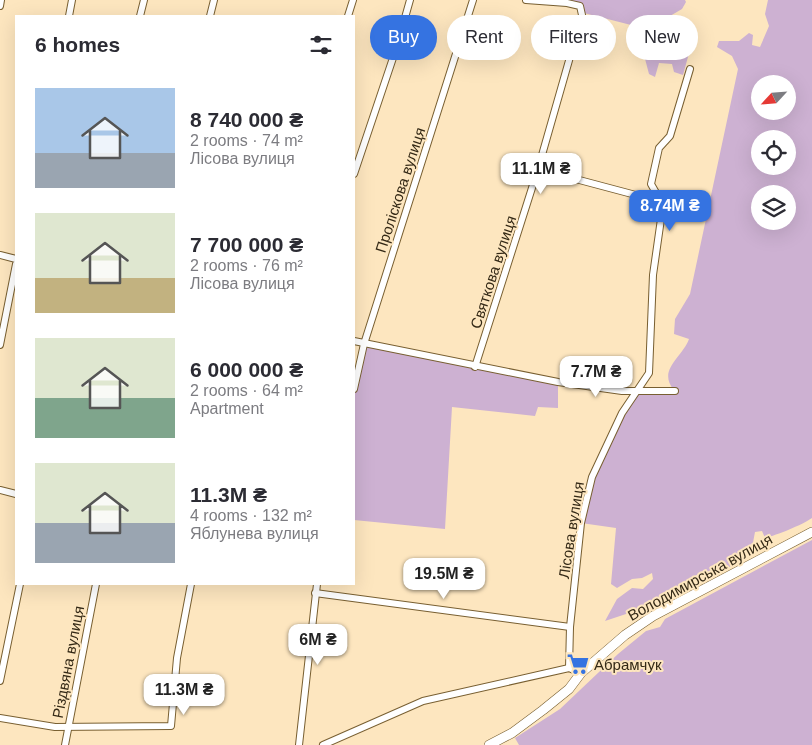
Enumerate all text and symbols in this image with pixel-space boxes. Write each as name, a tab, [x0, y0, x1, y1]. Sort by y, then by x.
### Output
chip: Buy	[370, 15, 437, 60]
chip: Rent	[447, 15, 521, 60]
chip: Filters	[531, 15, 616, 60]
chip: New	[626, 15, 698, 60]
icon: filters	[307, 31, 335, 59]
text: 6 homes	[35, 33, 120, 56]
north arrow	[751, 75, 796, 120]
map controls	[751, 75, 796, 230]
icon: home	[75, 108, 135, 168]
text: 8 740 000 ₴	[190, 108, 303, 131]
street label: Проліскова вулиця	[372, 125, 428, 255]
button: locate	[751, 130, 796, 175]
text: 2 rooms · 74 m²	[190, 132, 303, 149]
text: Лісова вулиця	[190, 150, 295, 167]
pin: 11.1M ₴	[495, 152, 587, 195]
text: 11.1M ₴	[512, 160, 570, 177]
button: layers	[751, 185, 796, 230]
pin: 8.74M ₴	[624, 190, 716, 232]
text: 8.74M ₴	[640, 197, 700, 214]
street label: Святкова вулиця	[467, 213, 519, 331]
icon: home	[75, 233, 135, 293]
text: 7 700 000 ₴	[190, 233, 303, 256]
text: 2 rooms · 76 m²	[190, 257, 303, 274]
text: Лісова вулиця	[190, 275, 295, 292]
pin: 7.7M ₴	[555, 356, 637, 398]
icon: home	[75, 358, 135, 418]
text: 6 000 000 ₴	[190, 358, 303, 381]
text: 7.7M ₴	[571, 363, 621, 380]
text: 2 rooms · 64 m²	[190, 382, 303, 399]
text: Apartment	[190, 400, 264, 417]
street label: Лісова вулиця	[555, 480, 587, 580]
icon: home	[75, 483, 135, 543]
text: 11.3M ₴	[190, 483, 267, 506]
text: 4 rooms · 132 m²	[190, 507, 312, 524]
text: Яблунева вулиця	[190, 525, 319, 542]
street label: Володимирська вулиця	[625, 530, 775, 624]
pin: 19.5M ₴	[398, 558, 490, 600]
text: 19.5M ₴	[414, 565, 474, 582]
street label: Різдвяна вулиця	[49, 604, 87, 720]
pin: 6M ₴	[288, 624, 348, 666]
text: 6M ₴	[299, 631, 337, 648]
supermarket icon: Абрамчук	[565, 651, 591, 677]
place label: Абрамчук	[594, 656, 662, 673]
pin: 11.3M ₴	[138, 674, 230, 716]
text: 11.3M ₴	[155, 681, 213, 698]

